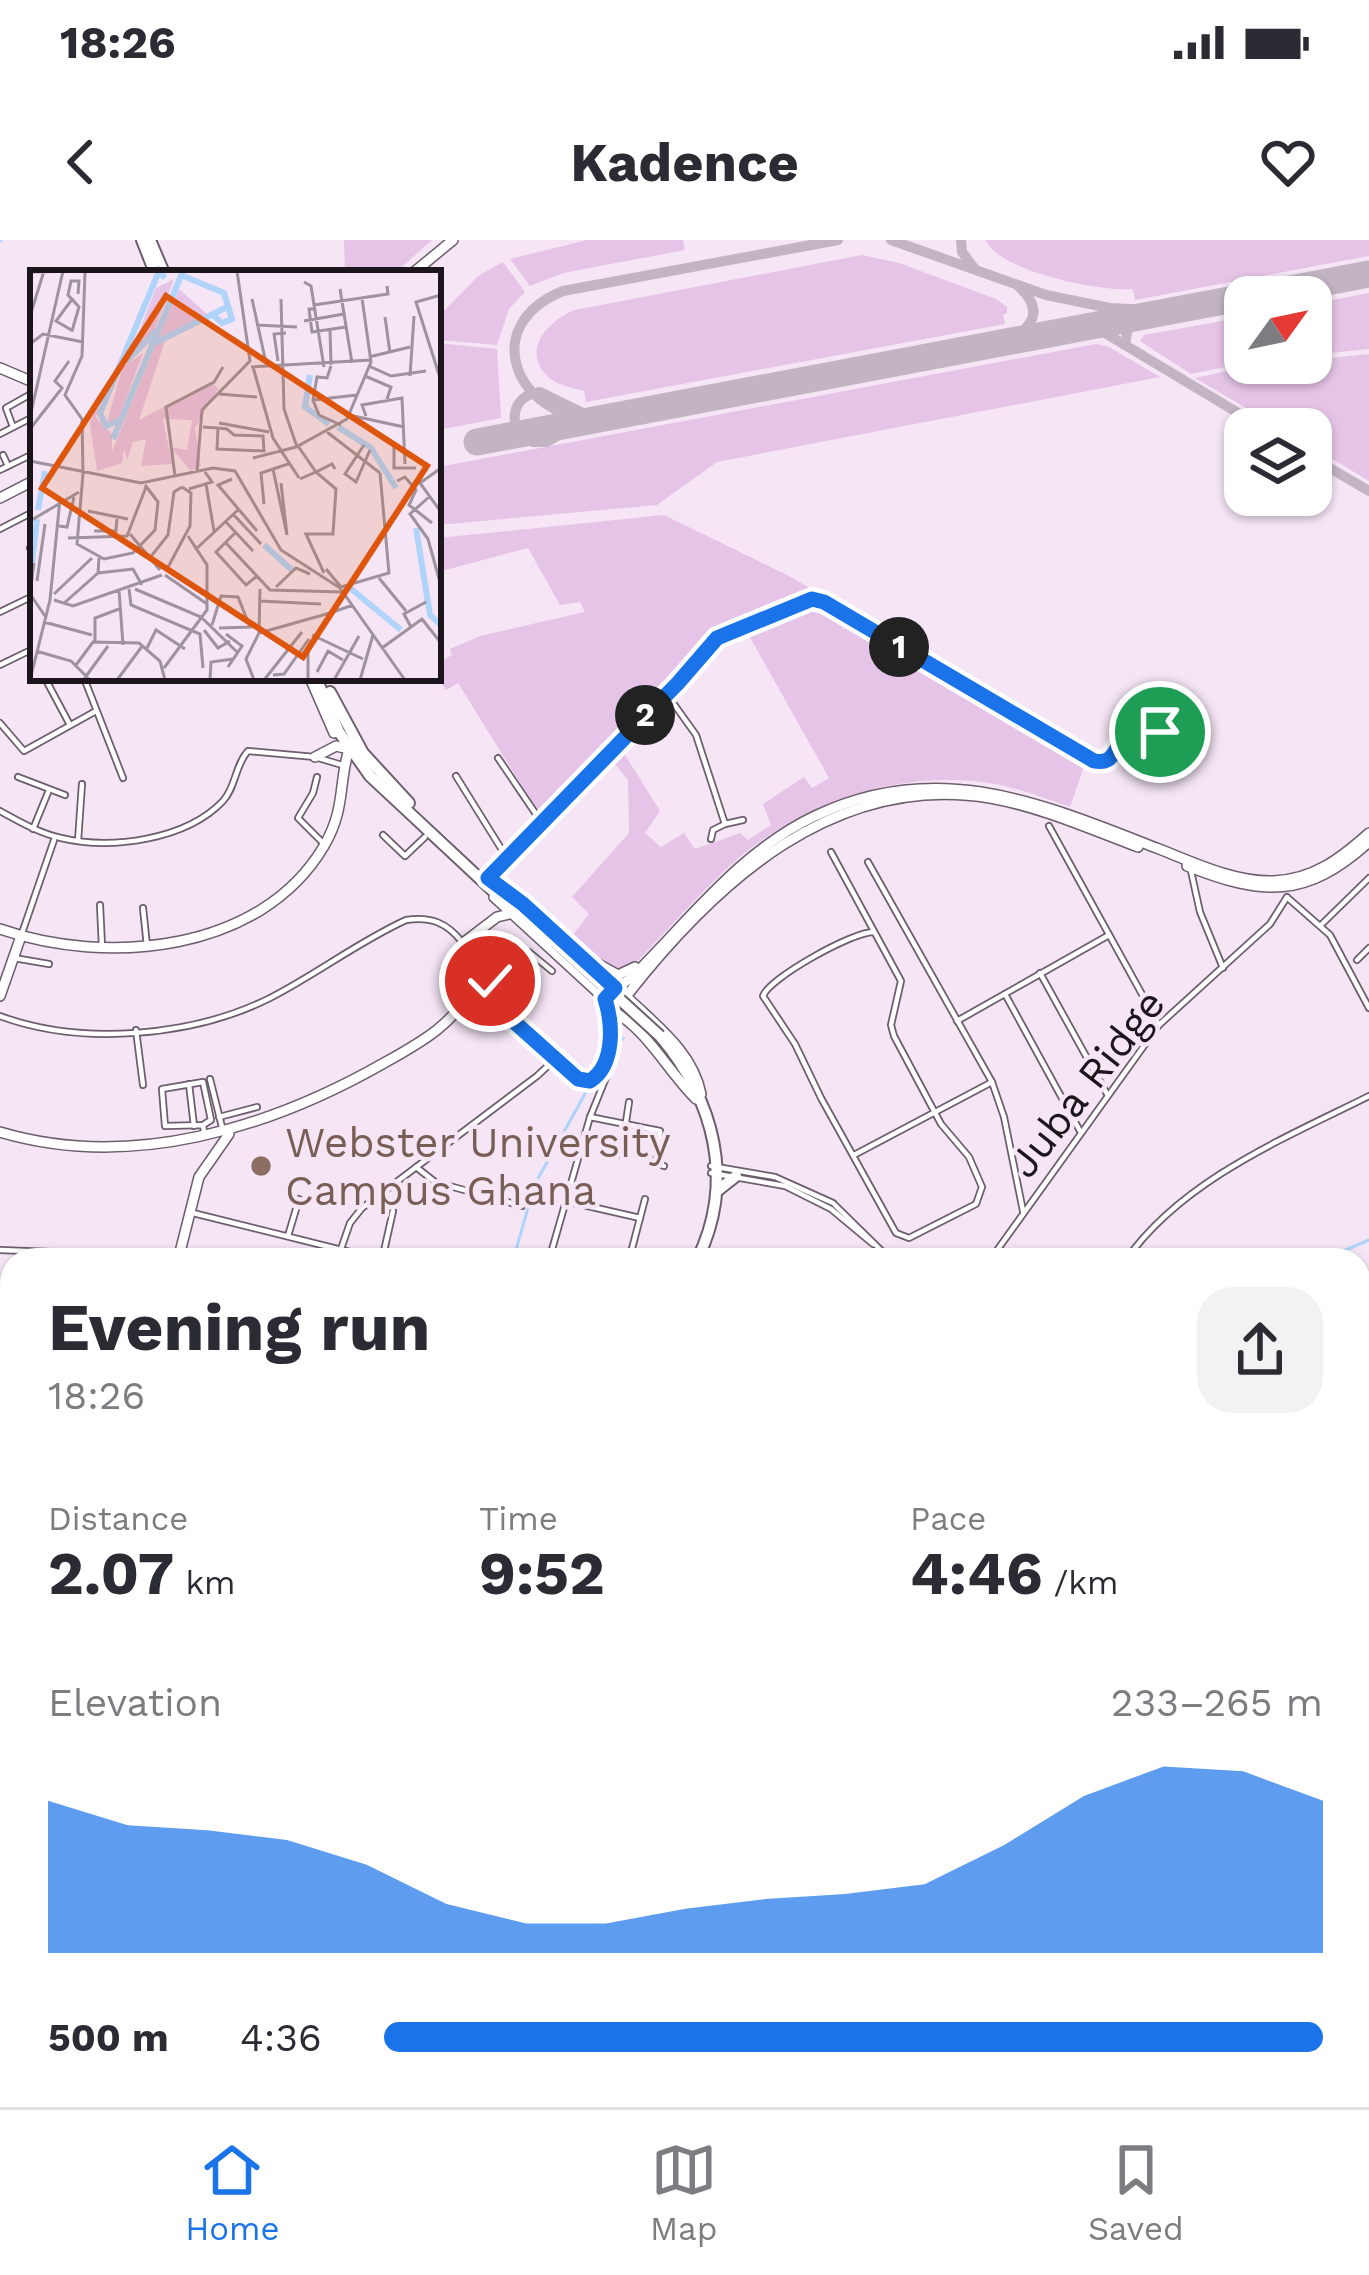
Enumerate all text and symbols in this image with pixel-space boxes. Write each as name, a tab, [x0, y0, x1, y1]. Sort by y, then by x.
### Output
text: 18:26	[60, 16, 176, 69]
icon: back	[48, 129, 114, 195]
icon: heart	[1255, 129, 1321, 195]
text: Kadence	[570, 131, 799, 194]
inset map	[30, 270, 441, 681]
north arrow	[1224, 276, 1332, 384]
map controls	[1224, 276, 1332, 516]
button: layers	[1224, 408, 1332, 516]
pin: 1	[869, 617, 929, 677]
text: 1	[892, 627, 906, 666]
pin	[1109, 681, 1211, 783]
pin: 2	[615, 685, 675, 745]
text: 2	[635, 695, 655, 734]
icon: arrive	[1127, 699, 1193, 765]
pin	[439, 930, 541, 1032]
icon: check	[457, 948, 523, 1014]
street label: Juba Ridge	[998, 980, 1175, 1187]
place label: Webster University Campus Ghana	[285, 1118, 671, 1215]
marker: Webster University Campus Ghana	[248, 1153, 274, 1179]
button: share	[1197, 1287, 1323, 1413]
text: Evening run	[48, 1289, 430, 1366]
text: 18:26	[48, 1373, 145, 1418]
text: Distance	[48, 1499, 188, 1538]
text: Time	[479, 1499, 558, 1538]
text: Pace	[910, 1499, 986, 1538]
text: 2.07	[48, 1538, 174, 1609]
text: 9:52	[479, 1538, 605, 1609]
text: 4:46	[910, 1538, 1043, 1609]
text: km	[174, 1563, 236, 1602]
text: /km	[1043, 1563, 1118, 1602]
text: Elevation	[48, 1680, 222, 1725]
text: 233–265 m	[1111, 1680, 1323, 1725]
text: 500 m	[48, 2015, 169, 2060]
text: 4:36	[240, 2015, 322, 2060]
tab: Home	[185, 2137, 280, 2248]
tab: Map	[650, 2137, 717, 2248]
tab: Saved	[1088, 2137, 1184, 2248]

